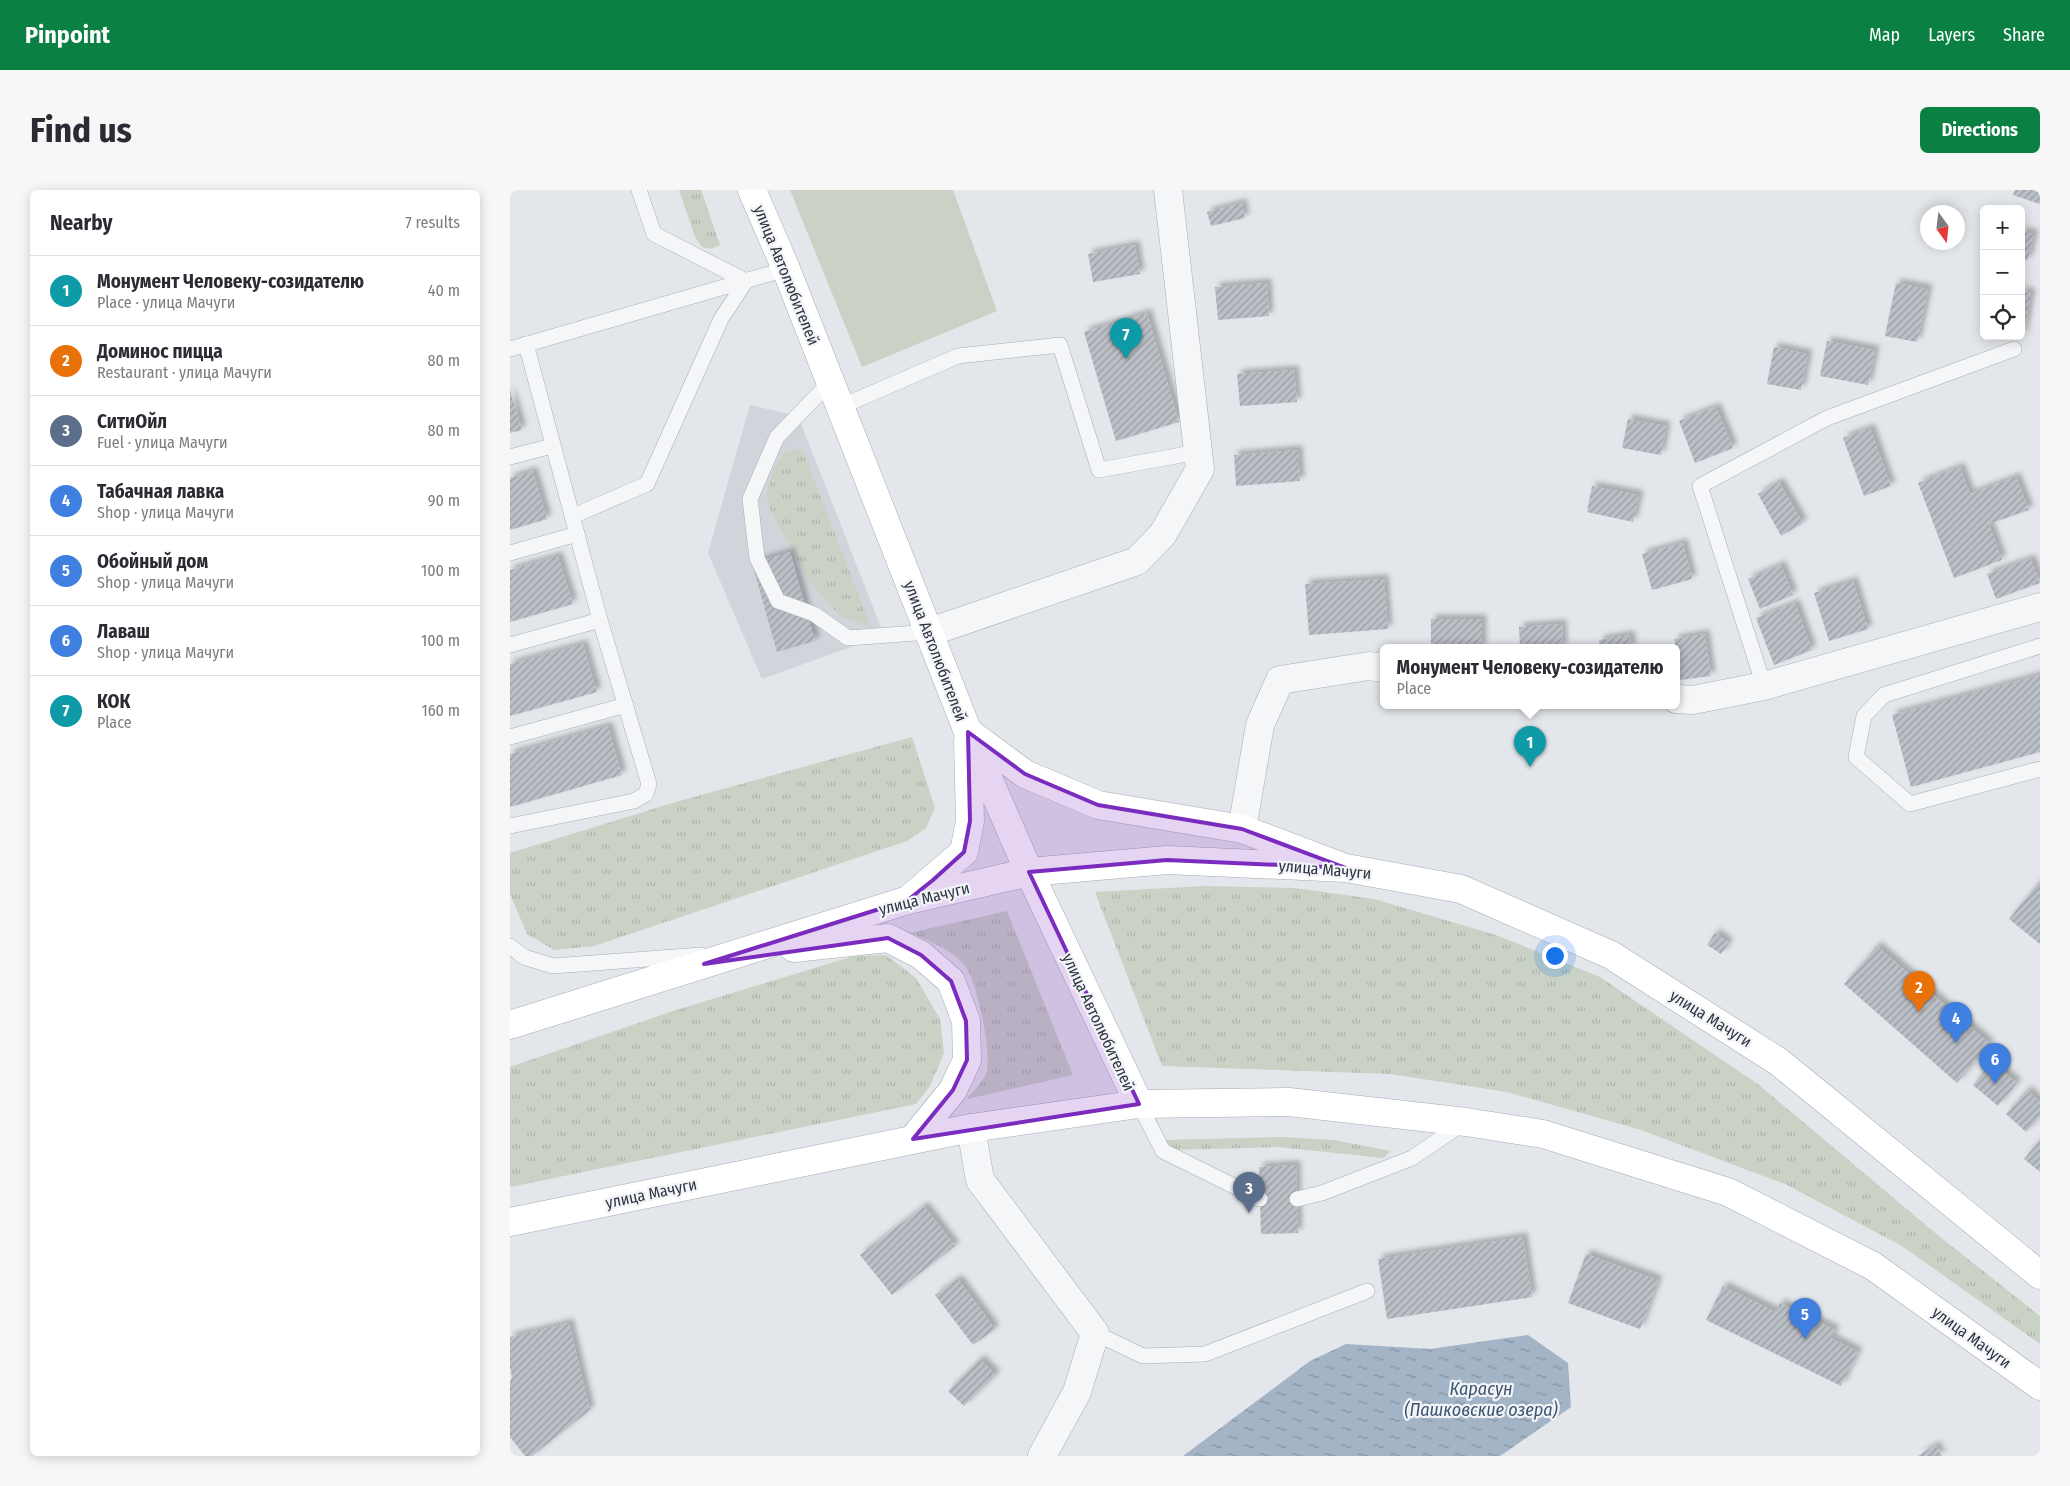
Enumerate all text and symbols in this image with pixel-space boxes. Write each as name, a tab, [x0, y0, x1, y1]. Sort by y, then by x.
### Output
text: Pinpoint	[25, 21, 110, 49]
text: Map	[1869, 24, 1900, 46]
text: Layers	[1928, 24, 1975, 46]
text: Share	[2003, 24, 2045, 46]
button: Directions	[1920, 107, 2040, 153]
text: Find us	[30, 109, 132, 151]
street label: улица Автолюбителей	[750, 202, 823, 348]
north arrow	[1920, 205, 1965, 250]
map controls	[1980, 205, 2025, 340]
button: +	[1980, 205, 2025, 250]
text: Nearby	[50, 210, 112, 236]
text: 7 results	[405, 213, 460, 232]
button: −	[1980, 250, 2025, 295]
text: Монумент Человеку-созидателю	[97, 270, 364, 293]
text: 1	[63, 281, 69, 300]
text: 40 m	[428, 281, 460, 300]
text: Place · улица Мачуги	[97, 293, 235, 312]
button: locate	[1980, 295, 2025, 340]
pin: 7	[1110, 318, 1142, 359]
text: Доминос пицца	[97, 340, 223, 363]
text: 2	[62, 351, 70, 370]
text: 80 m	[428, 351, 460, 370]
text: Restaurant · улица Мачуги	[97, 363, 272, 382]
text: СитиОйл	[97, 410, 167, 433]
text: 3	[62, 421, 70, 440]
text: 80 m	[428, 421, 460, 440]
text: Fuel · улица Мачуги	[97, 433, 228, 452]
text: Табачная лавка	[97, 480, 224, 503]
text: 4	[62, 491, 70, 510]
text: 90 m	[428, 491, 460, 510]
text: Shop · улица Мачуги	[97, 503, 234, 522]
text: Обойный дом	[97, 550, 208, 573]
text: 5	[62, 561, 70, 580]
text: 100 m	[421, 561, 460, 580]
text: Shop · улица Мачуги	[97, 573, 234, 592]
street label: улица Автолюбителей	[900, 578, 971, 724]
text: Лаваш	[97, 620, 150, 643]
text: 6	[62, 631, 70, 650]
text: 100 m	[421, 631, 460, 650]
text: Shop · улица Мачуги	[97, 643, 234, 662]
popup	[1380, 644, 1680, 709]
text: Монумент Человеку-созидателю	[1397, 656, 1663, 679]
text: Place	[1397, 679, 1431, 698]
text: КОК	[97, 690, 130, 713]
text: 7	[63, 701, 69, 720]
text: 160 m	[421, 701, 460, 720]
text: Place	[97, 713, 132, 732]
pin: 1	[1514, 726, 1546, 767]
street label: улица Мачуги	[1278, 856, 1372, 883]
street label: улица Мачуги	[877, 878, 971, 919]
your location	[1542, 943, 1568, 969]
street label: улица Автолюбителей	[1058, 951, 1139, 1094]
pin: 2	[1903, 971, 1935, 1012]
street label: улица Мачуги	[1666, 986, 1755, 1051]
pin: 4	[1940, 1002, 1972, 1043]
pin: 6	[1979, 1043, 2011, 1084]
pin: 3	[1233, 1172, 1265, 1213]
street label: улица Мачуги	[604, 1175, 699, 1212]
pin: 5	[1789, 1298, 1821, 1339]
street label: улица Мачуги	[1929, 1302, 2015, 1372]
water label: Карасун (Пашковские озера)	[1404, 1378, 1558, 1421]

